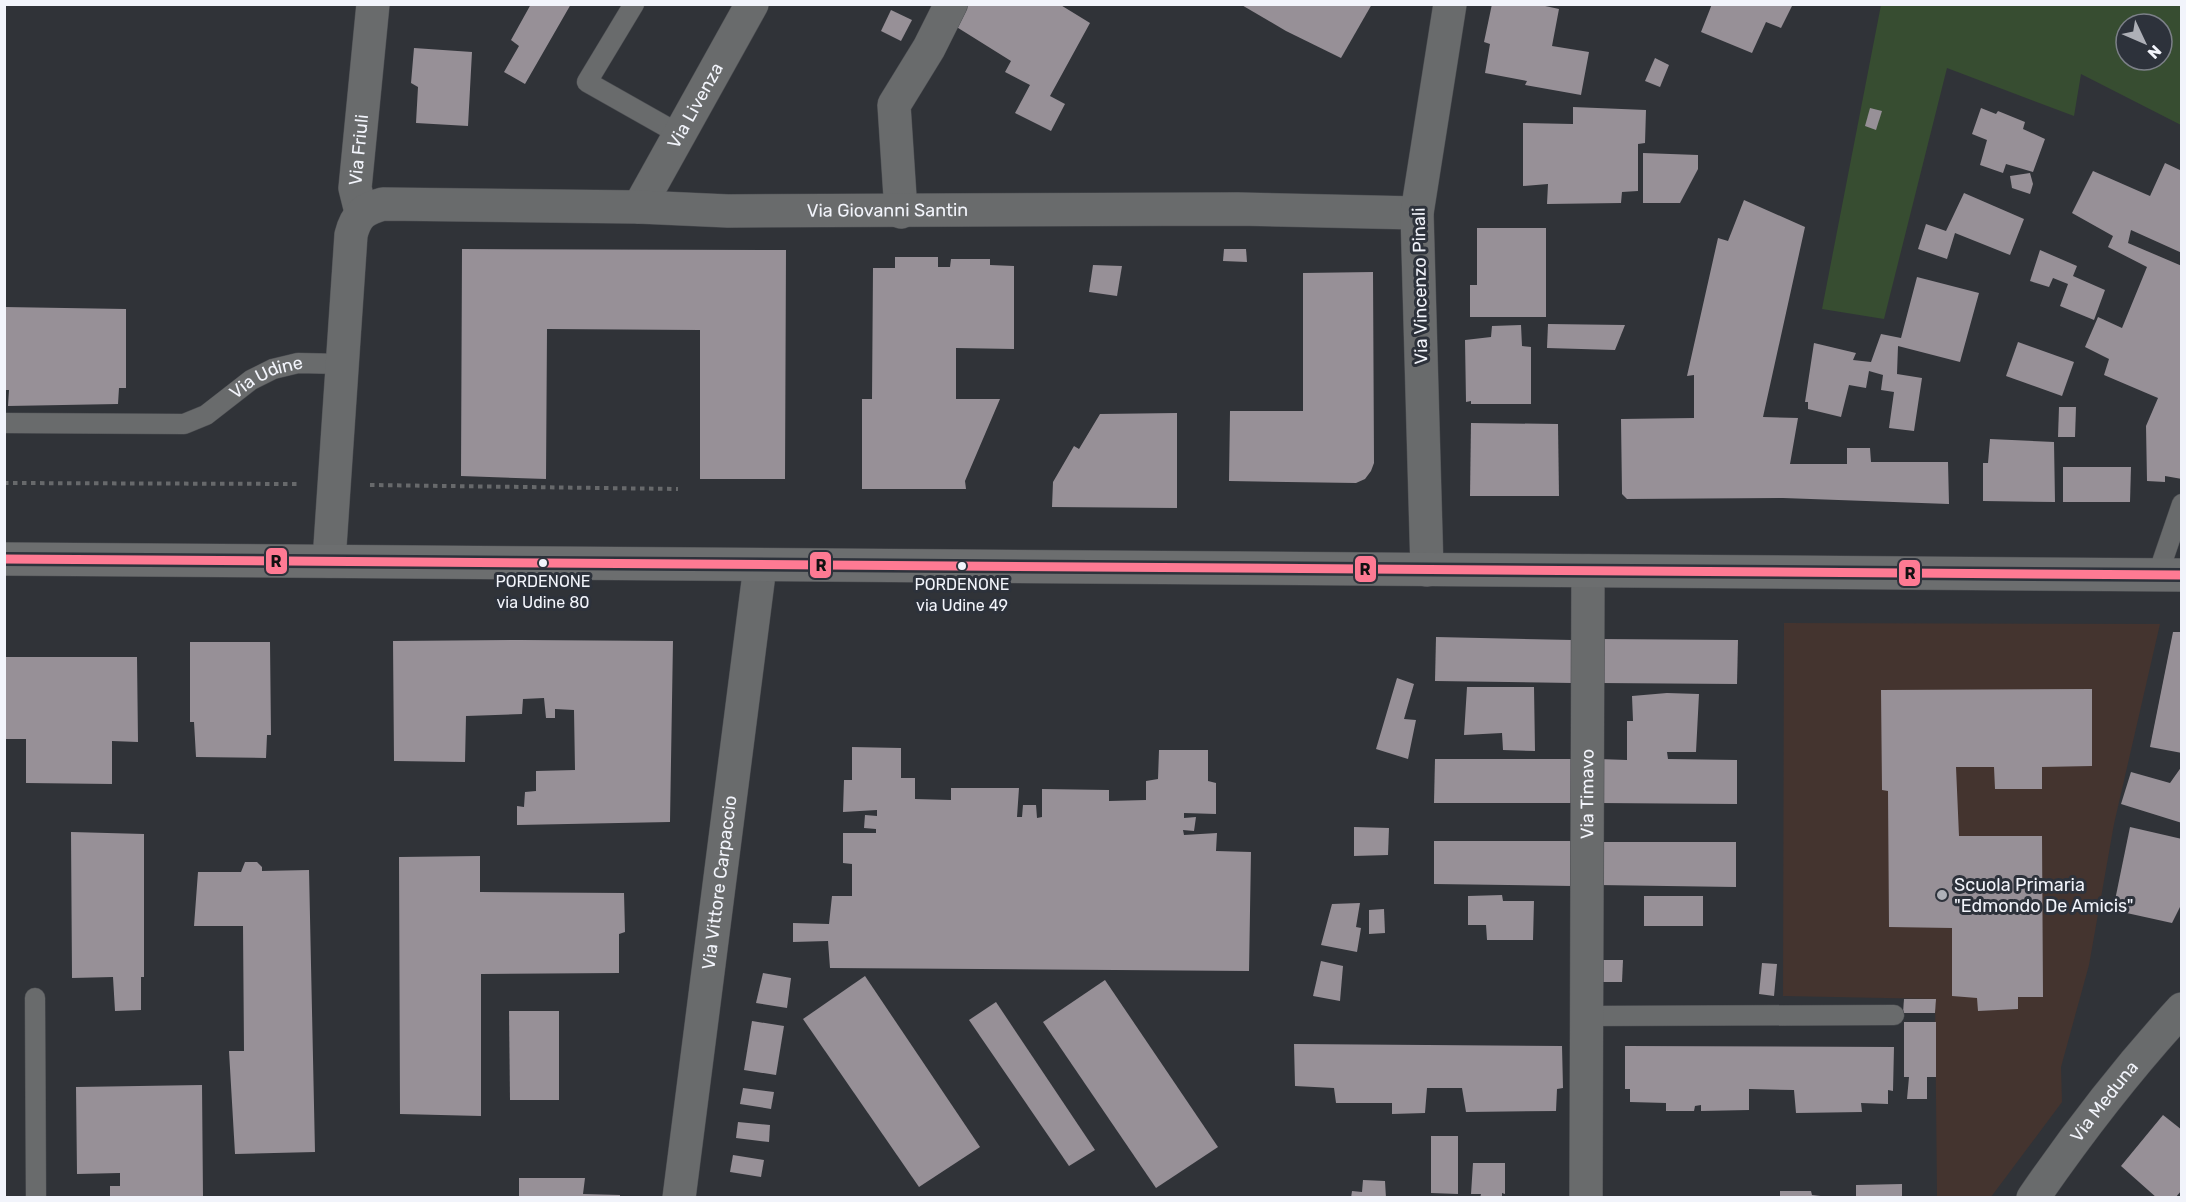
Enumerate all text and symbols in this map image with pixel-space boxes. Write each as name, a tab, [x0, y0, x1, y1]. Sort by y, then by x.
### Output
north arrow	[2114, 12, 2174, 72]
text: N	[2144, 41, 2165, 63]
street label: Via Livenza	[663, 59, 728, 152]
street label: Via Friuli	[344, 113, 373, 187]
street label: Via Giovanni Santin	[807, 199, 968, 222]
street label: Via Vincenzo Pinali	[1408, 207, 1432, 365]
street label: Via Udine	[225, 351, 305, 404]
line badge: R	[265, 547, 288, 575]
line badge: R	[809, 551, 832, 579]
text: R	[270, 552, 282, 571]
line badge: R	[1354, 555, 1377, 583]
text: R	[815, 556, 827, 575]
marker: PORDENONE via Udine 80	[537, 557, 549, 569]
line badge: R	[1898, 559, 1921, 587]
marker: PORDENONE via Udine 49	[956, 560, 968, 572]
text: R	[1359, 560, 1371, 579]
text: R	[1904, 564, 1916, 583]
place label: PORDENONE via Udine 80	[495, 572, 591, 612]
place label: PORDENONE via Udine 49	[914, 575, 1010, 615]
street label: Via Timavo	[1576, 749, 1598, 839]
street label: Via Vittore Carpaccio	[697, 794, 742, 971]
place label: Scuola Primaria "Edmondo De Amicis"	[1954, 874, 2134, 917]
marker: Scuola Primaria "Edmondo De Amicis"	[1935, 888, 1949, 902]
street label: Via Meduna	[2066, 1056, 2143, 1146]

